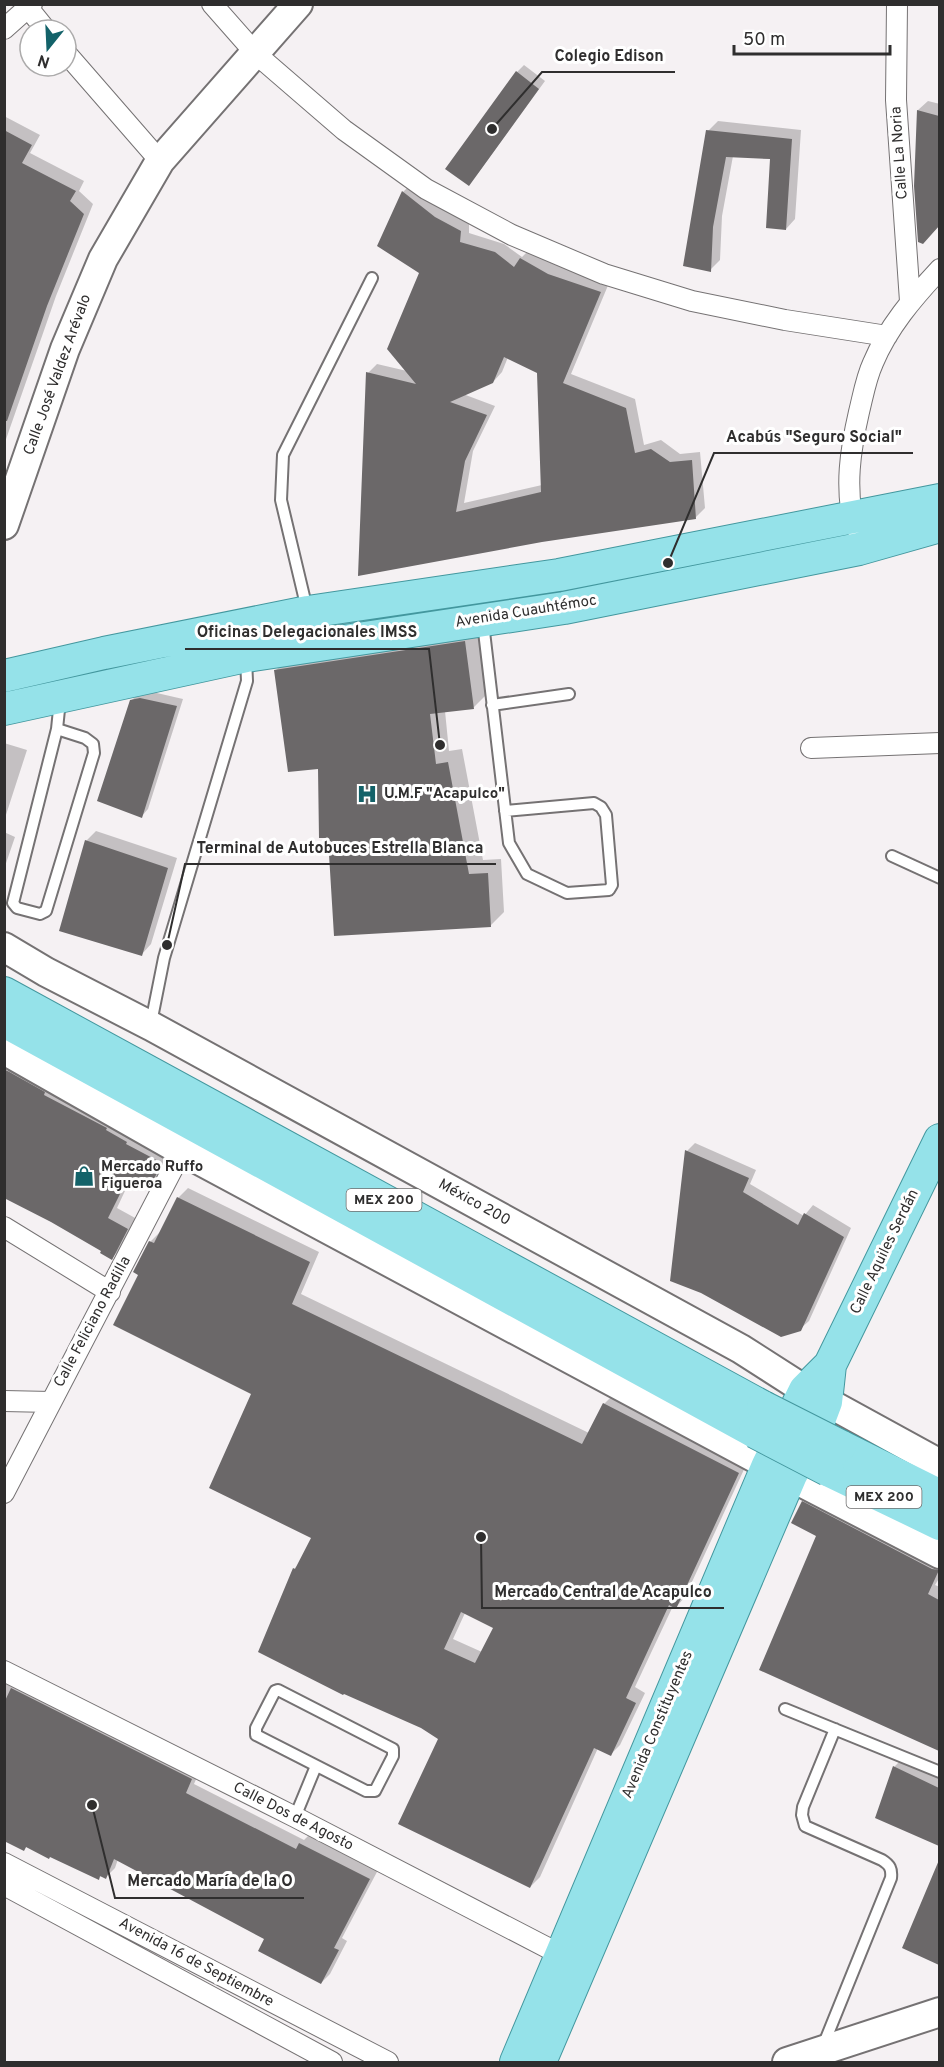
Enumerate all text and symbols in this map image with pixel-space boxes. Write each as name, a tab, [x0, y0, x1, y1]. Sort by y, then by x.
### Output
north arrow	[18, 18, 78, 78]
scale bar	[734, 18, 890, 56]
text: 50 m	[743, 29, 785, 52]
callout: Colegio Edison	[542, 38, 675, 72]
text: Colegio Edison	[554, 47, 664, 67]
text: N	[35, 49, 53, 72]
street label: Calle La Noria	[887, 106, 913, 200]
street label: Calle José Valdez Arévalo	[20, 292, 96, 458]
callout: Acabús "Seguro Social"	[714, 419, 913, 453]
text: Acabús "Seguro Social"	[726, 428, 902, 448]
street label: Avenida Cuauhtémoc	[454, 591, 598, 633]
callout: Oficinas Delegacionales IMSS	[185, 615, 429, 649]
text: Oficinas Delegacionales IMSS	[197, 623, 417, 643]
hospital icon: U.M.F "Acapulco"	[355, 782, 379, 806]
place label: U.M.F "Acapulco"	[384, 785, 505, 804]
callout: Terminal de Autobuces Estrella Blanca	[185, 830, 496, 864]
text: Terminal de Autobuces Estrella Blanca	[197, 839, 483, 859]
place label: Mercado Ruffo Figueroa	[101, 1158, 203, 1194]
shop icon: Mercado Ruffo Figueroa	[72, 1164, 96, 1188]
street label: México 200	[435, 1175, 513, 1231]
street label: Calle Aquiles Serdán	[846, 1186, 924, 1318]
road number: MEX 200	[346, 1189, 422, 1211]
street label: Calle Feliciano Radilla	[50, 1253, 136, 1391]
road number: MEX 200	[846, 1486, 922, 1508]
callout: Mercado Central de Acapulco	[482, 1574, 724, 1608]
text: Mercado Central de Acapulco	[494, 1583, 712, 1603]
street label: Avenida Constituyentes	[618, 1648, 698, 1802]
street label: Calle Dos de Agosto	[230, 1778, 356, 1856]
callout: Mercado María de la O	[115, 1864, 304, 1898]
text: Mercado María de la O	[127, 1872, 293, 1892]
street label: Avenida 16 de Septiembre	[115, 1914, 277, 2012]

